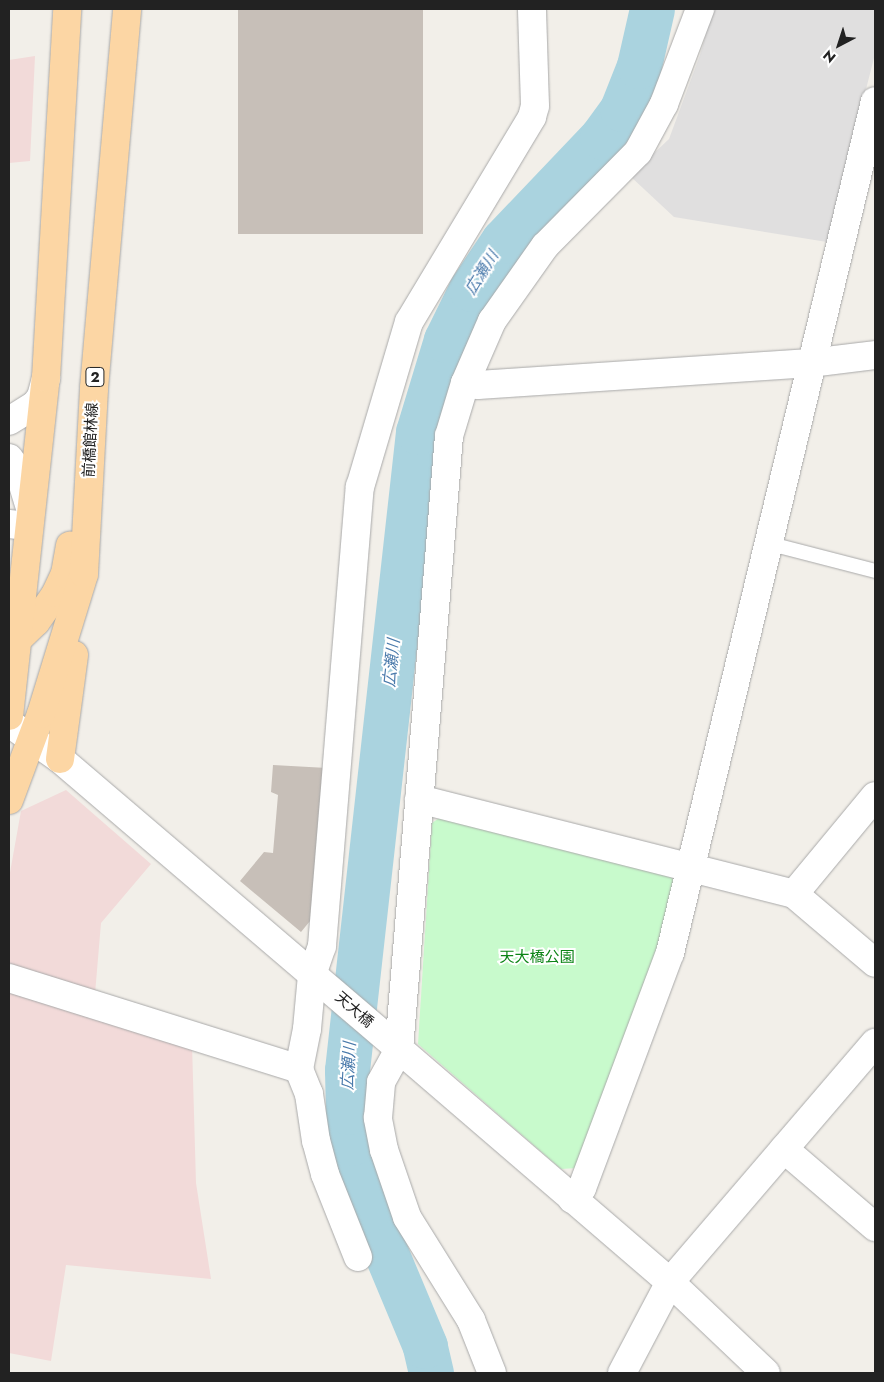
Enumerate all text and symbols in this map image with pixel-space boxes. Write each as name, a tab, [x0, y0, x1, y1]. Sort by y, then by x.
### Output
north arrow	[814, 20, 864, 70]
text: N	[819, 45, 840, 68]
water label: 広瀬川	[461, 248, 503, 298]
road number: 2	[85, 366, 105, 388]
street label: 前橋館林線	[80, 402, 102, 478]
water label: 広瀬川	[380, 638, 404, 688]
park label: 天大橋公園	[500, 949, 574, 967]
street label: 天大橋	[331, 988, 377, 1032]
water label: 広瀬川	[338, 1042, 360, 1090]

